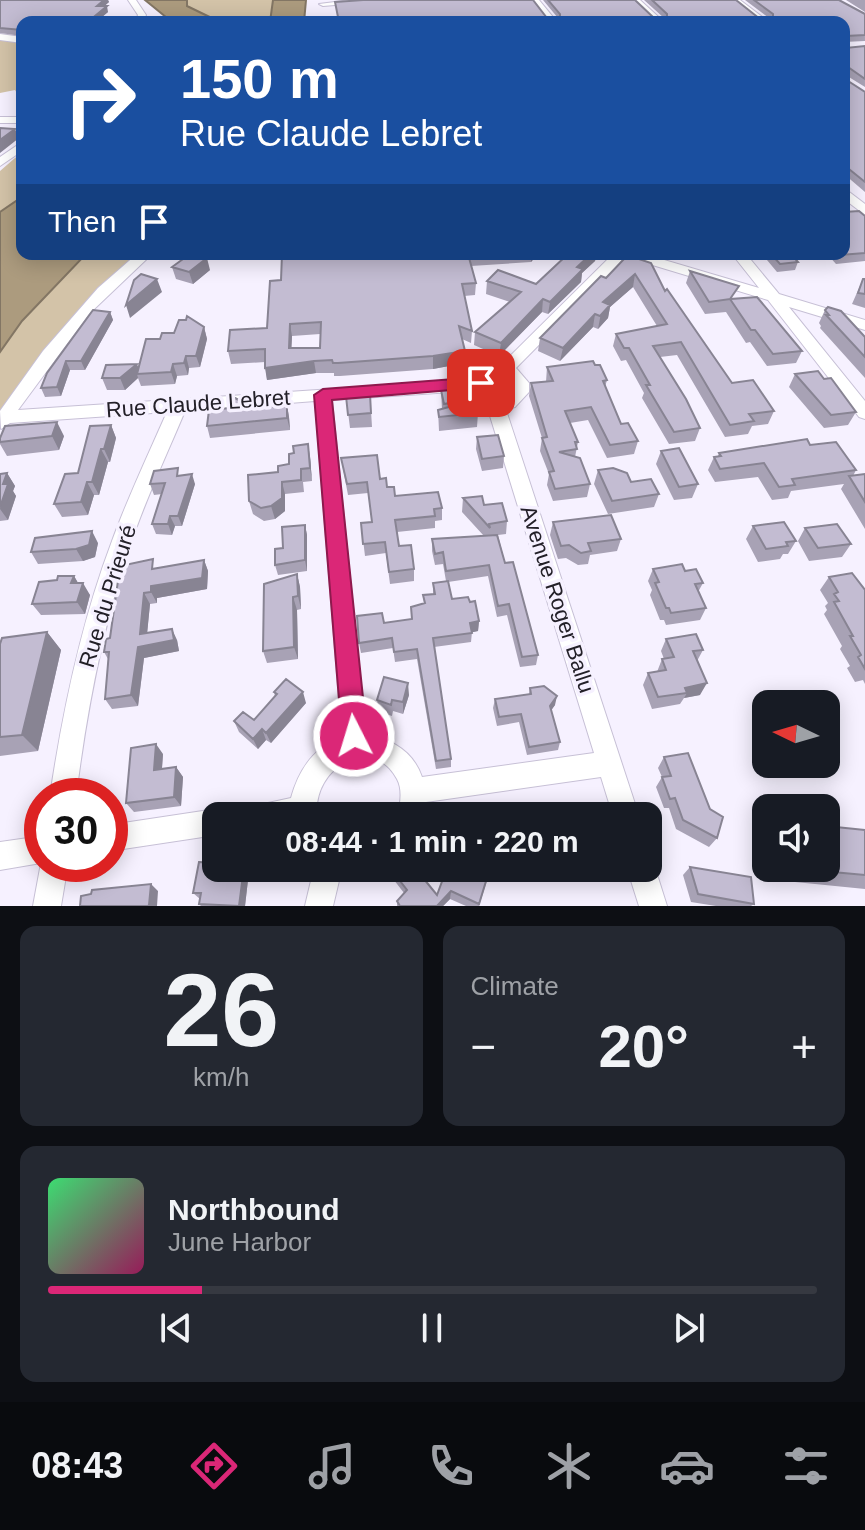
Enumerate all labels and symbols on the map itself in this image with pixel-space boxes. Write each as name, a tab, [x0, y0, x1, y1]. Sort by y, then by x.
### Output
pin	[447, 349, 515, 417]
street label: Rue Claude Lebret	[105, 385, 291, 422]
street label: Avenue Roger Ballu	[515, 502, 600, 696]
street label: Rue du Prieuré	[74, 522, 141, 671]
north arrow	[752, 690, 840, 778]
position arrow	[312, 694, 396, 778]
speed limit sign: 30	[24, 778, 128, 882]

